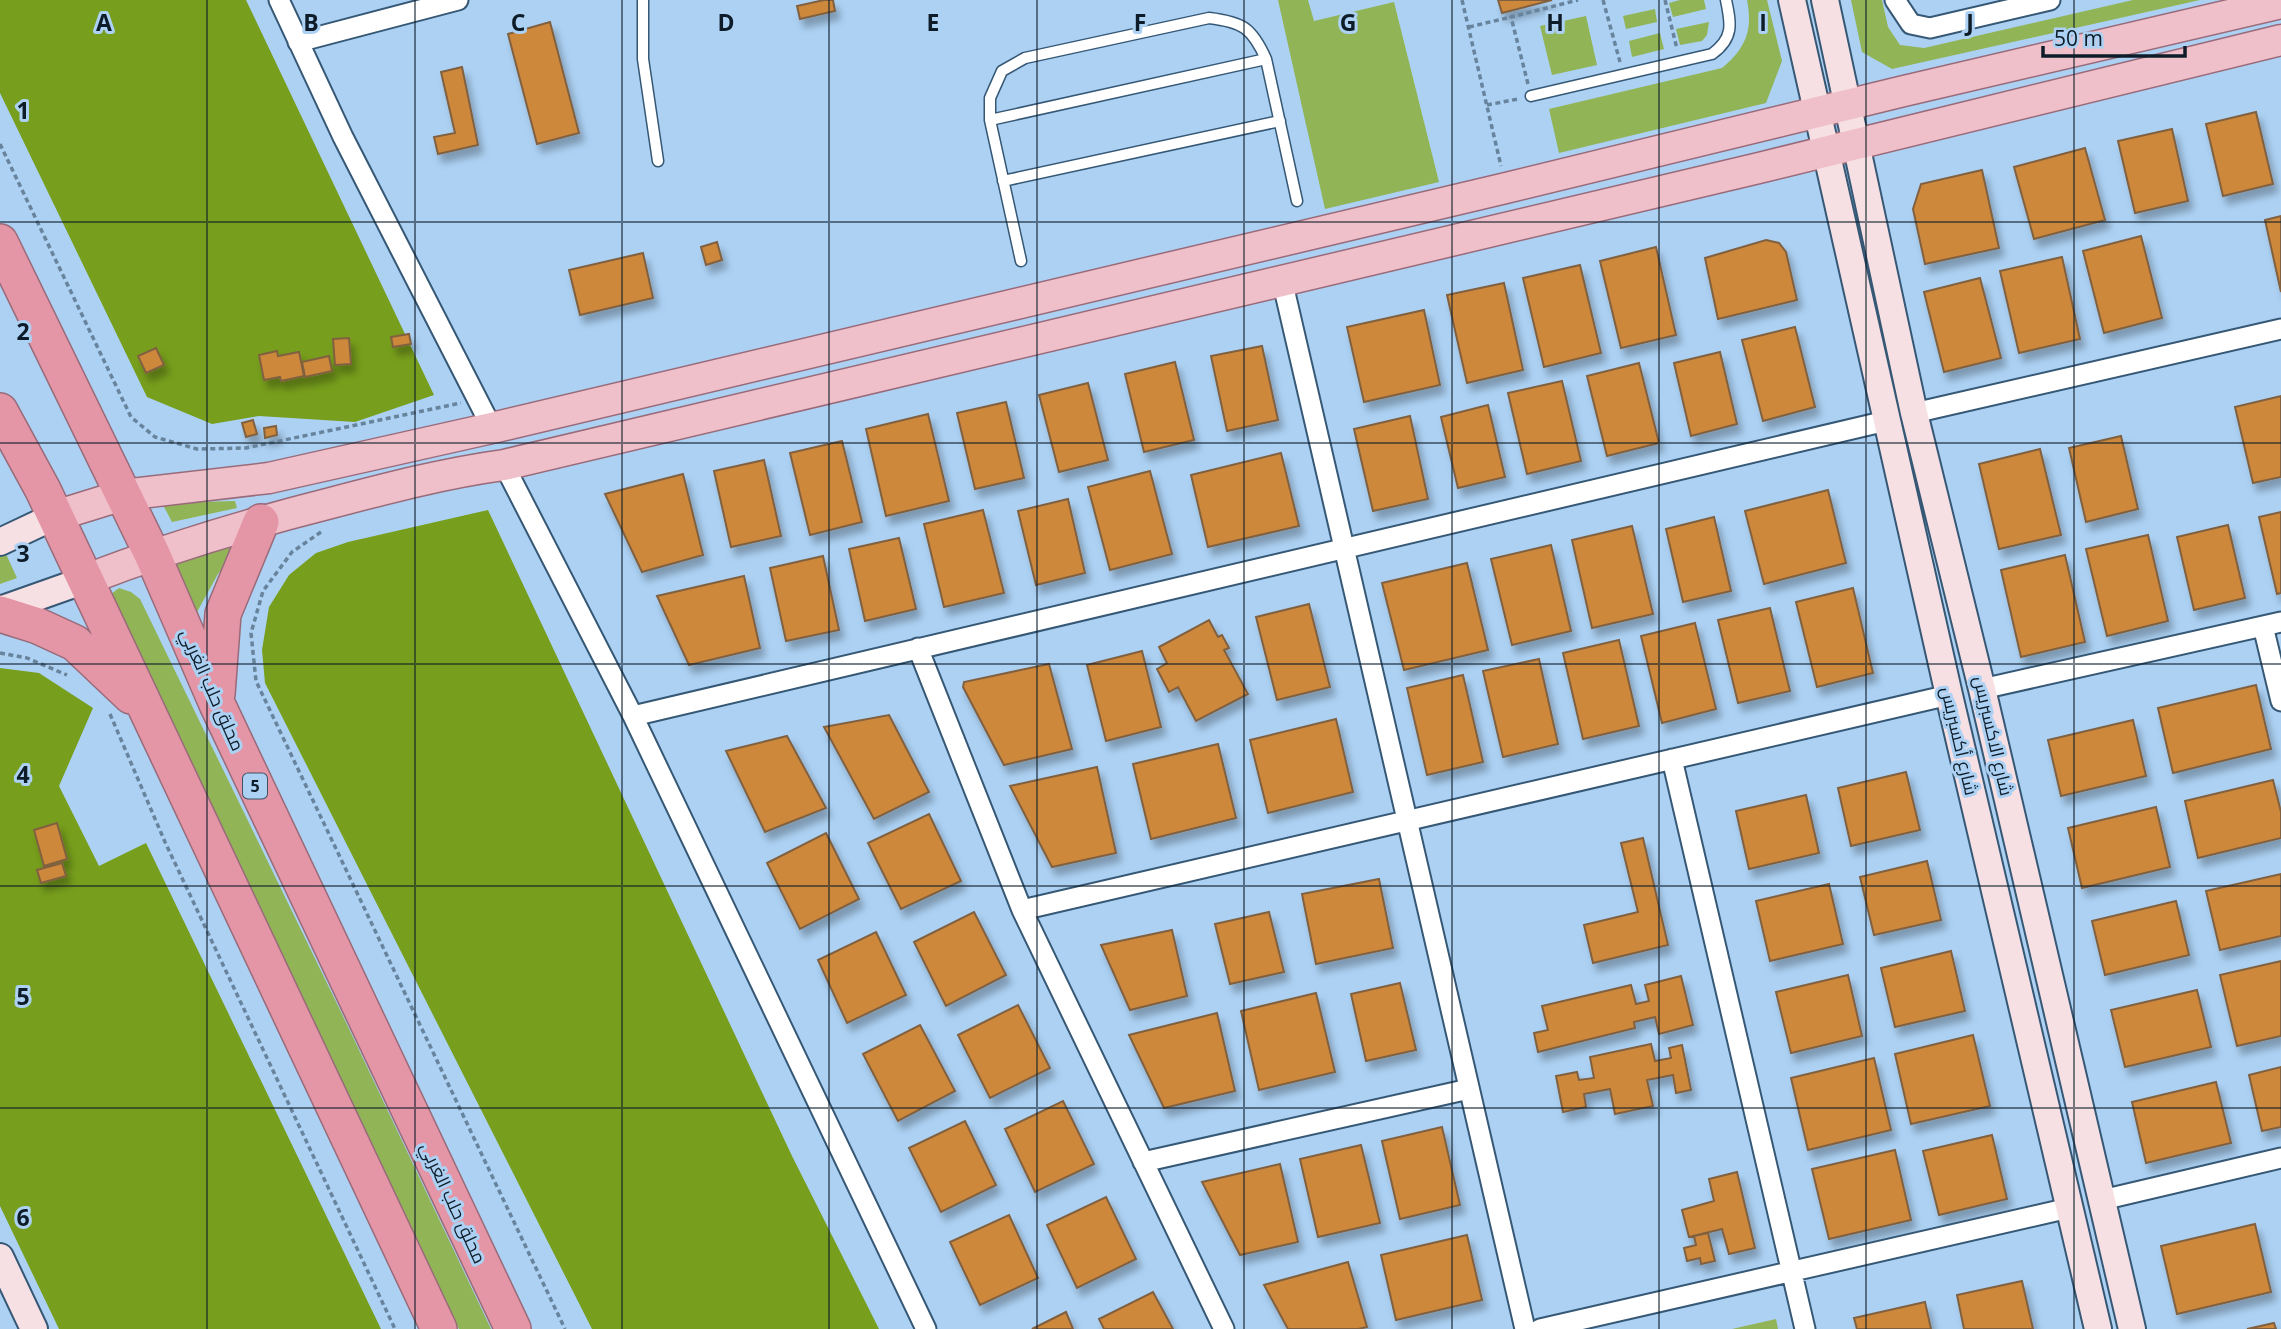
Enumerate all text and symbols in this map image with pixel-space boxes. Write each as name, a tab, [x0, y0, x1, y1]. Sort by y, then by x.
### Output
text: A	[96, 6, 112, 38]
text: B	[303, 6, 319, 38]
text: C	[511, 6, 525, 38]
text: D	[717, 6, 735, 38]
text: E	[927, 6, 939, 38]
text: F	[1134, 6, 1146, 38]
text: G	[1340, 6, 1356, 38]
text: H	[1546, 6, 1564, 38]
text: I	[1759, 6, 1767, 38]
text: J	[1964, 6, 1974, 38]
scale bar	[2043, 14, 2185, 58]
text: 50 m	[2054, 24, 2103, 52]
text: 1	[16, 94, 30, 126]
text: 2	[16, 315, 30, 347]
text: 3	[16, 537, 30, 569]
street label: محلق حلب الغربي	[173, 625, 251, 756]
street label: شارع الاكسبريس	[1968, 674, 2019, 798]
street label: شارع أكسبريس	[1935, 684, 1984, 798]
text: 4	[16, 758, 30, 790]
road number: 5	[243, 774, 267, 799]
text: 5	[16, 980, 30, 1012]
street label: محلق حلب الغربي	[413, 1138, 492, 1268]
text: 6	[16, 1201, 30, 1233]

